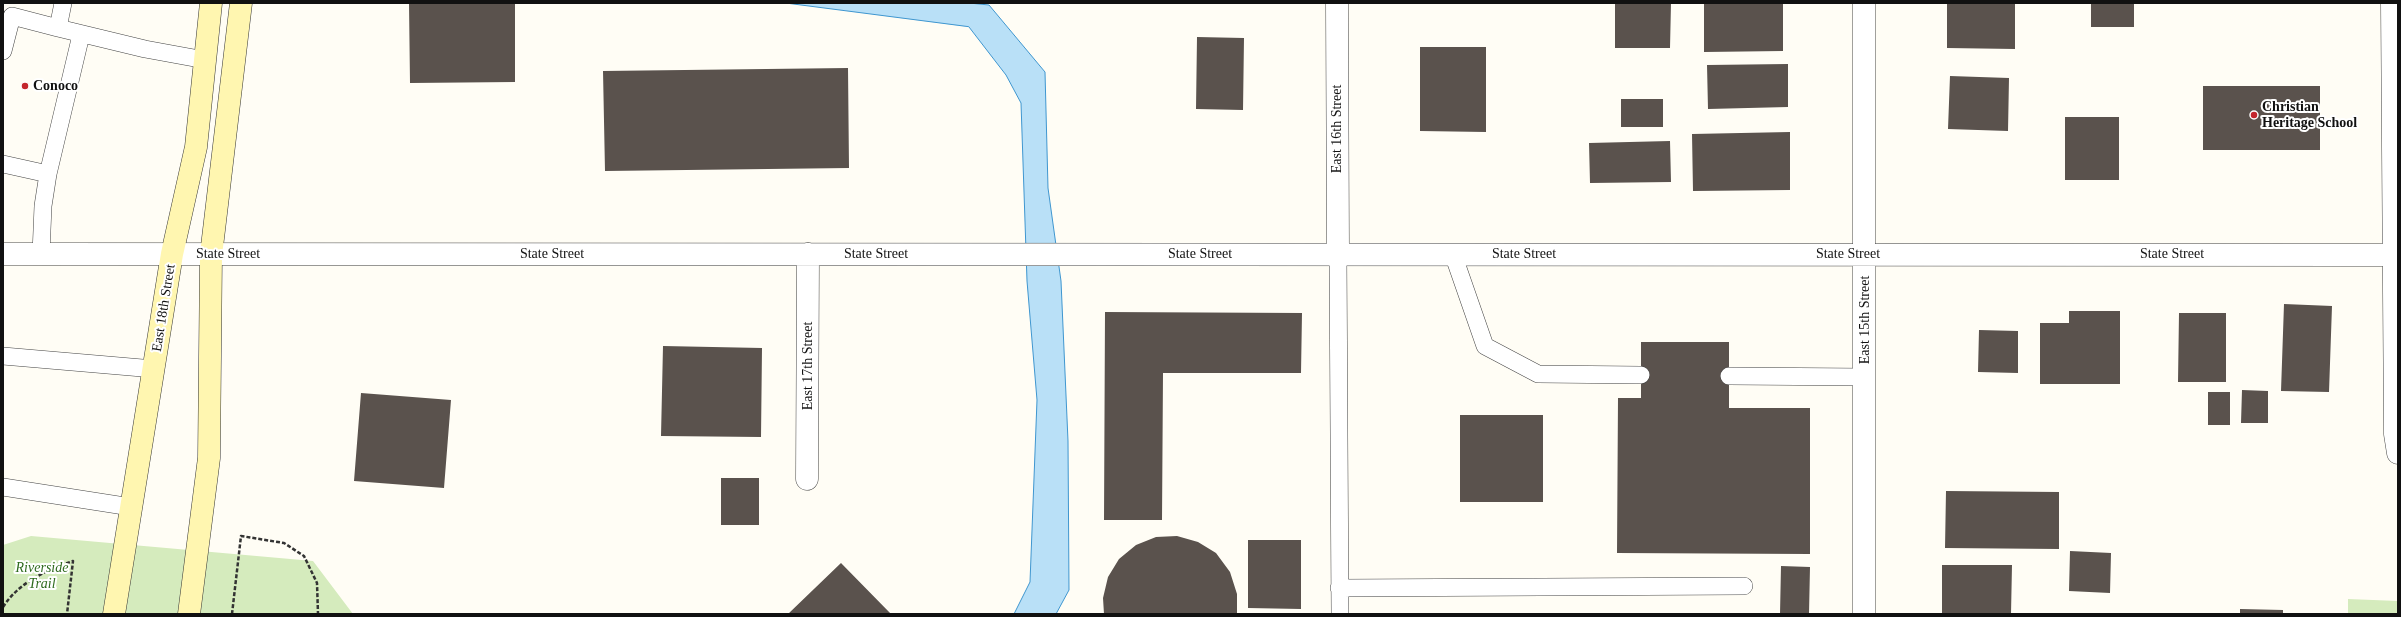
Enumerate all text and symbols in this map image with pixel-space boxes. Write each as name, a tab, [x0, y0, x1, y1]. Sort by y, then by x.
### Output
place label: Conoco	[33, 78, 78, 94]
marker: Conoco	[20, 81, 30, 91]
street label: East 16th Street	[1329, 85, 1345, 173]
place label: Christian Heritage School	[2262, 99, 2357, 132]
marker: Christian Heritage School	[2249, 110, 2259, 120]
street label: State Street	[196, 246, 260, 262]
street label: State Street	[520, 246, 584, 262]
street label: State Street	[844, 246, 908, 262]
street label: State Street	[1168, 246, 1232, 262]
street label: State Street	[1492, 246, 1556, 262]
street label: State Street	[1816, 246, 1880, 262]
street label: State Street	[2140, 246, 2204, 262]
street label: East 18th Street	[149, 263, 179, 353]
street label: East 15th Street	[1857, 276, 1873, 364]
street label: East 17th Street	[800, 322, 816, 410]
park label: Riverside Trail	[16, 560, 68, 592]

